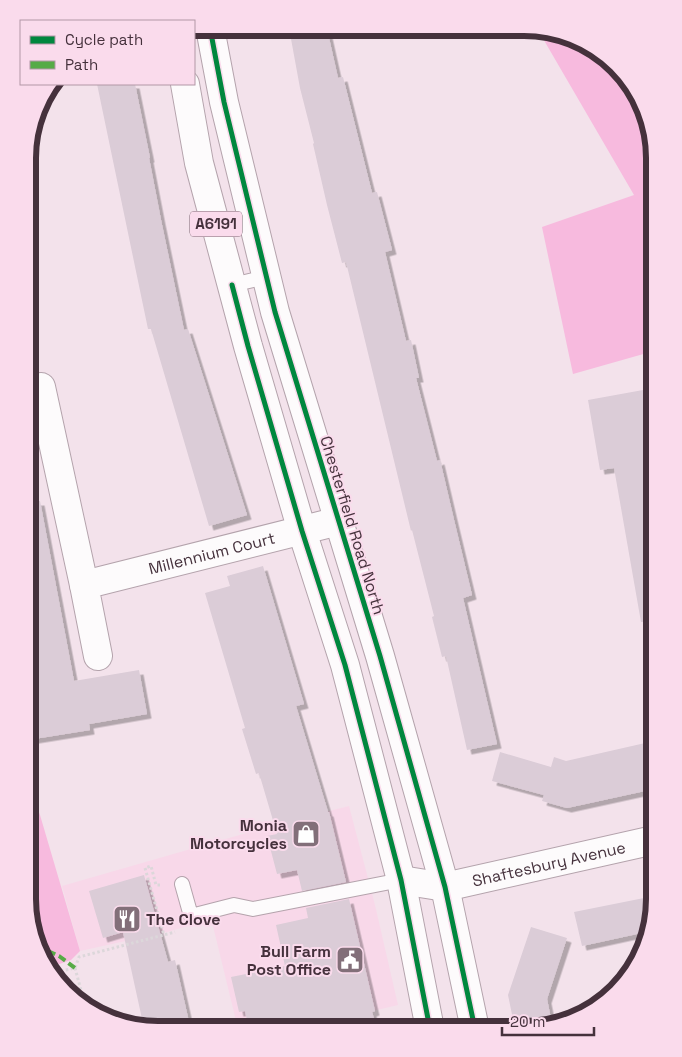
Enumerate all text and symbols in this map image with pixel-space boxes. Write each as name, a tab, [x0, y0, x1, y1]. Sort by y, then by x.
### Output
legend	[20, 20, 195, 85]
text: Cycle path	[65, 30, 143, 49]
text: Path	[65, 55, 98, 74]
road number: A6191	[190, 212, 242, 236]
street label: Chesterfield Road North	[315, 433, 390, 617]
street label: Millennium Court	[146, 527, 277, 579]
place label: Monia Motorcycles	[190, 815, 287, 854]
shop icon: Monia Motorcycles	[291, 819, 321, 849]
street label: Shaftesbury Avenue	[470, 837, 628, 892]
restaurant icon: The Clove	[112, 904, 142, 934]
place label: The Clove	[146, 909, 220, 930]
place label: Bull Farm Post Office	[247, 941, 331, 980]
public building icon: Bull Farm Post Office	[335, 945, 365, 975]
scale bar	[502, 1004, 594, 1036]
text: 20 m	[510, 1012, 545, 1031]

